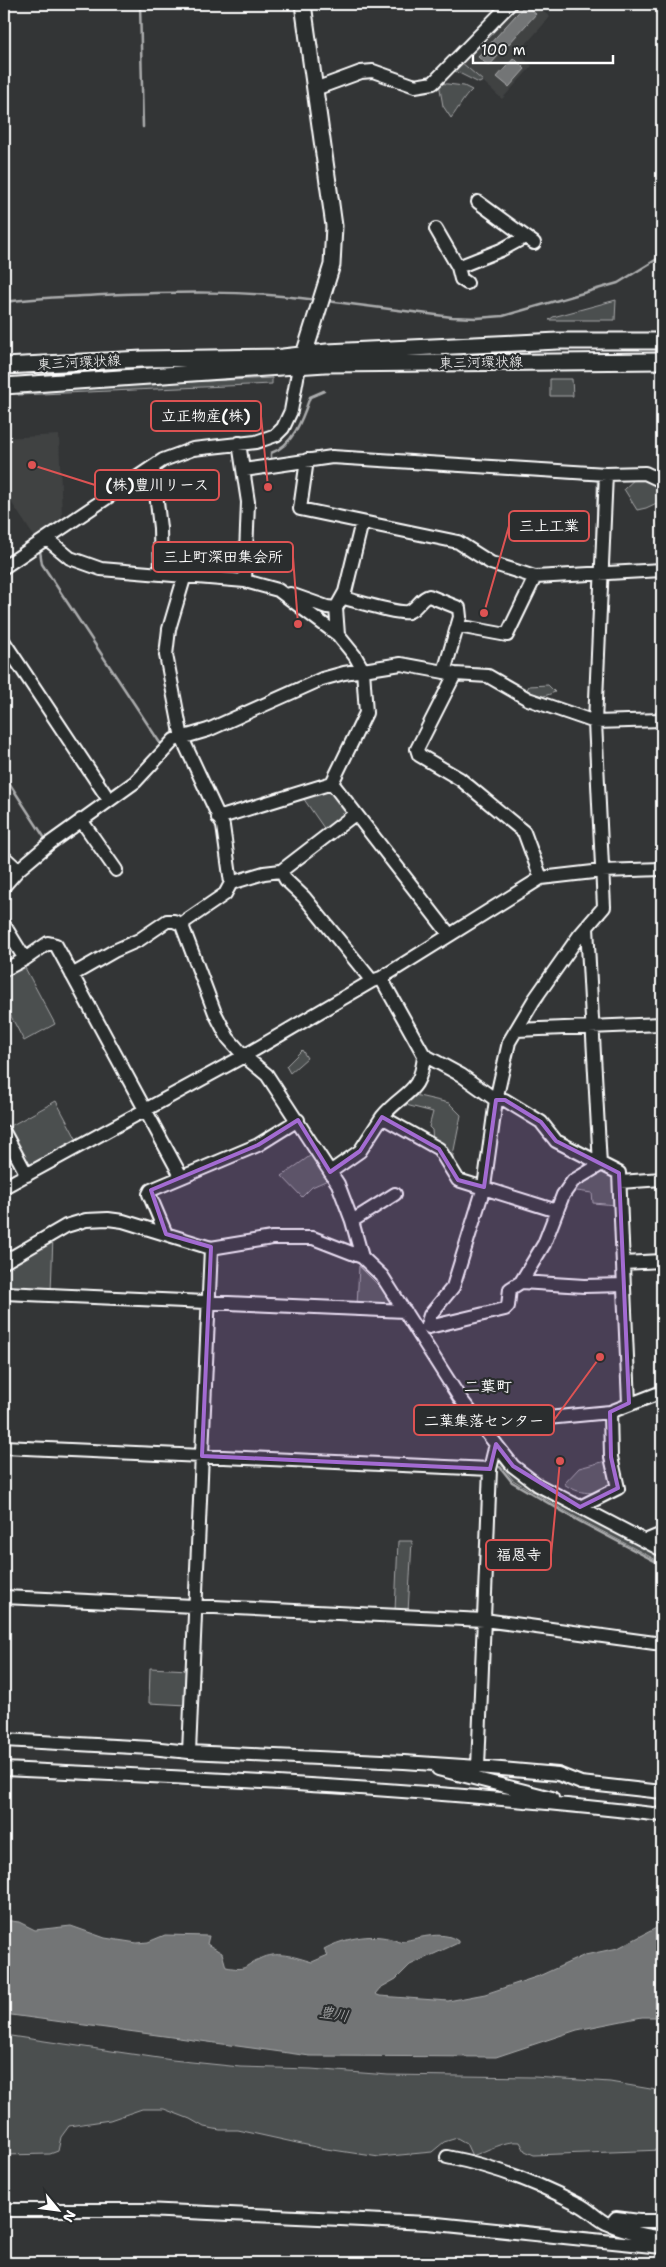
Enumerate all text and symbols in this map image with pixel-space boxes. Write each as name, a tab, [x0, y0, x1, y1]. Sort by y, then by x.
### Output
scale bar	[473, 32, 614, 64]
text: 100 m	[481, 40, 526, 60]
street label: 東三河環状線	[37, 351, 121, 373]
street label: 東三河環状線	[439, 352, 523, 372]
callout: 立正物産(株)	[151, 401, 261, 431]
text: 立正物産(株)	[161, 406, 251, 426]
callout: (株)豊川リース	[95, 470, 219, 500]
text: (株)豊川リース	[105, 475, 209, 495]
callout: 三上工業	[509, 511, 589, 541]
text: 三上工業	[519, 516, 579, 536]
callout: 三上町深田集会所	[153, 542, 293, 572]
text: 三上町深田集会所	[163, 547, 283, 567]
district label: 二葉町	[464, 1376, 512, 1397]
callout: 二葉集落センター	[414, 1405, 554, 1435]
text: 二葉集落センター	[424, 1411, 544, 1431]
callout: 福恩寺	[486, 1540, 551, 1570]
text: 福恩寺	[496, 1545, 542, 1565]
water label: 豊川	[318, 2002, 350, 2026]
north arrow	[32, 2184, 82, 2234]
text: N	[59, 2207, 80, 2226]

